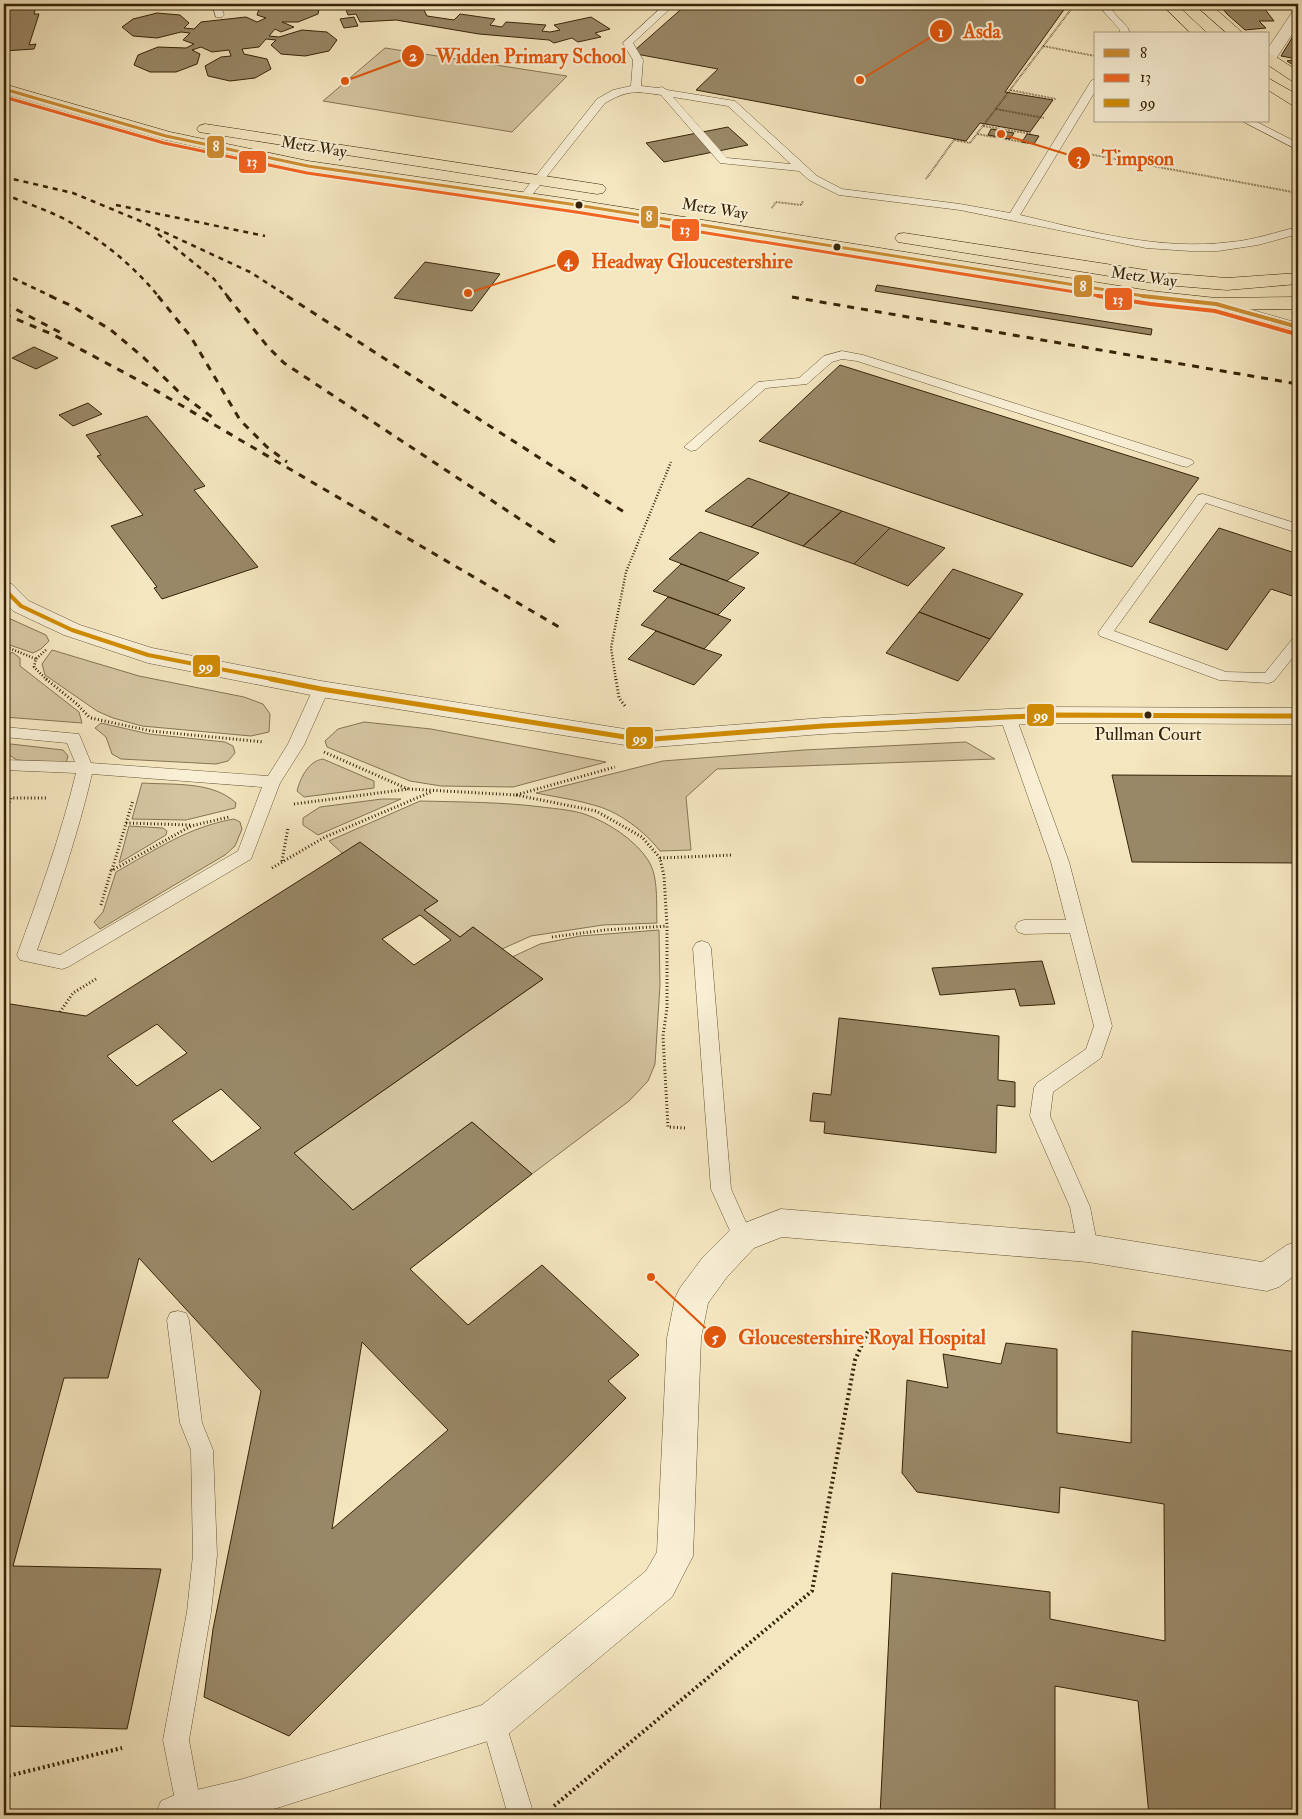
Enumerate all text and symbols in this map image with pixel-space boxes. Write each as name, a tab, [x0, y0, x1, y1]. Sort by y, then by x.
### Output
callout: Asda	[928, 14, 1011, 49]
text: Asda	[962, 19, 1002, 44]
text: 1	[938, 23, 944, 42]
legend	[1094, 32, 1270, 122]
callout: Widden Primary School	[401, 39, 636, 74]
text: Widden Primary School	[435, 44, 627, 70]
text: 8	[1140, 44, 1147, 63]
text: 2	[409, 47, 417, 66]
text: 13	[1140, 68, 1151, 87]
text: 99	[1139, 94, 1155, 113]
street label: Metz Way	[279, 132, 349, 162]
line badge: 8	[206, 135, 225, 159]
text: 8	[213, 138, 220, 155]
callout: Timpson	[1067, 141, 1184, 176]
text: Timpson	[1101, 146, 1175, 172]
line badge: 13	[238, 150, 267, 174]
text: 3	[1076, 150, 1082, 169]
text: 13	[247, 153, 257, 170]
street label: Metz Way	[680, 194, 750, 224]
unlabelled marker	[574, 200, 584, 210]
line badge: 8	[640, 205, 659, 229]
text: 8	[646, 208, 653, 225]
line badge: 13	[671, 218, 700, 242]
text: 13	[680, 221, 690, 238]
unlabelled marker	[832, 242, 842, 252]
callout: Headway Gloucestershire	[556, 243, 802, 278]
text: Headway Gloucestershire	[591, 249, 793, 275]
text: 4	[563, 252, 573, 271]
street label: Metz Way	[1110, 262, 1179, 292]
line badge: 8	[1073, 274, 1093, 298]
text: 8	[1080, 278, 1087, 295]
line badge: 13	[1104, 287, 1133, 311]
text: 13	[1113, 291, 1123, 308]
line badge: 99	[192, 654, 221, 678]
text: 99	[197, 658, 213, 675]
line badge: 99	[1026, 703, 1055, 727]
text: 99	[1032, 707, 1048, 724]
marker: Pullman Court	[1143, 710, 1153, 720]
place label: Pullman Court	[1094, 723, 1202, 746]
line badge: 99	[625, 726, 654, 750]
text: 99	[631, 730, 647, 747]
callout: Gloucestershire Royal Hospital	[703, 1320, 995, 1355]
text: Gloucestershire Royal Hospital	[738, 1325, 987, 1351]
text: 5	[712, 1329, 719, 1348]

